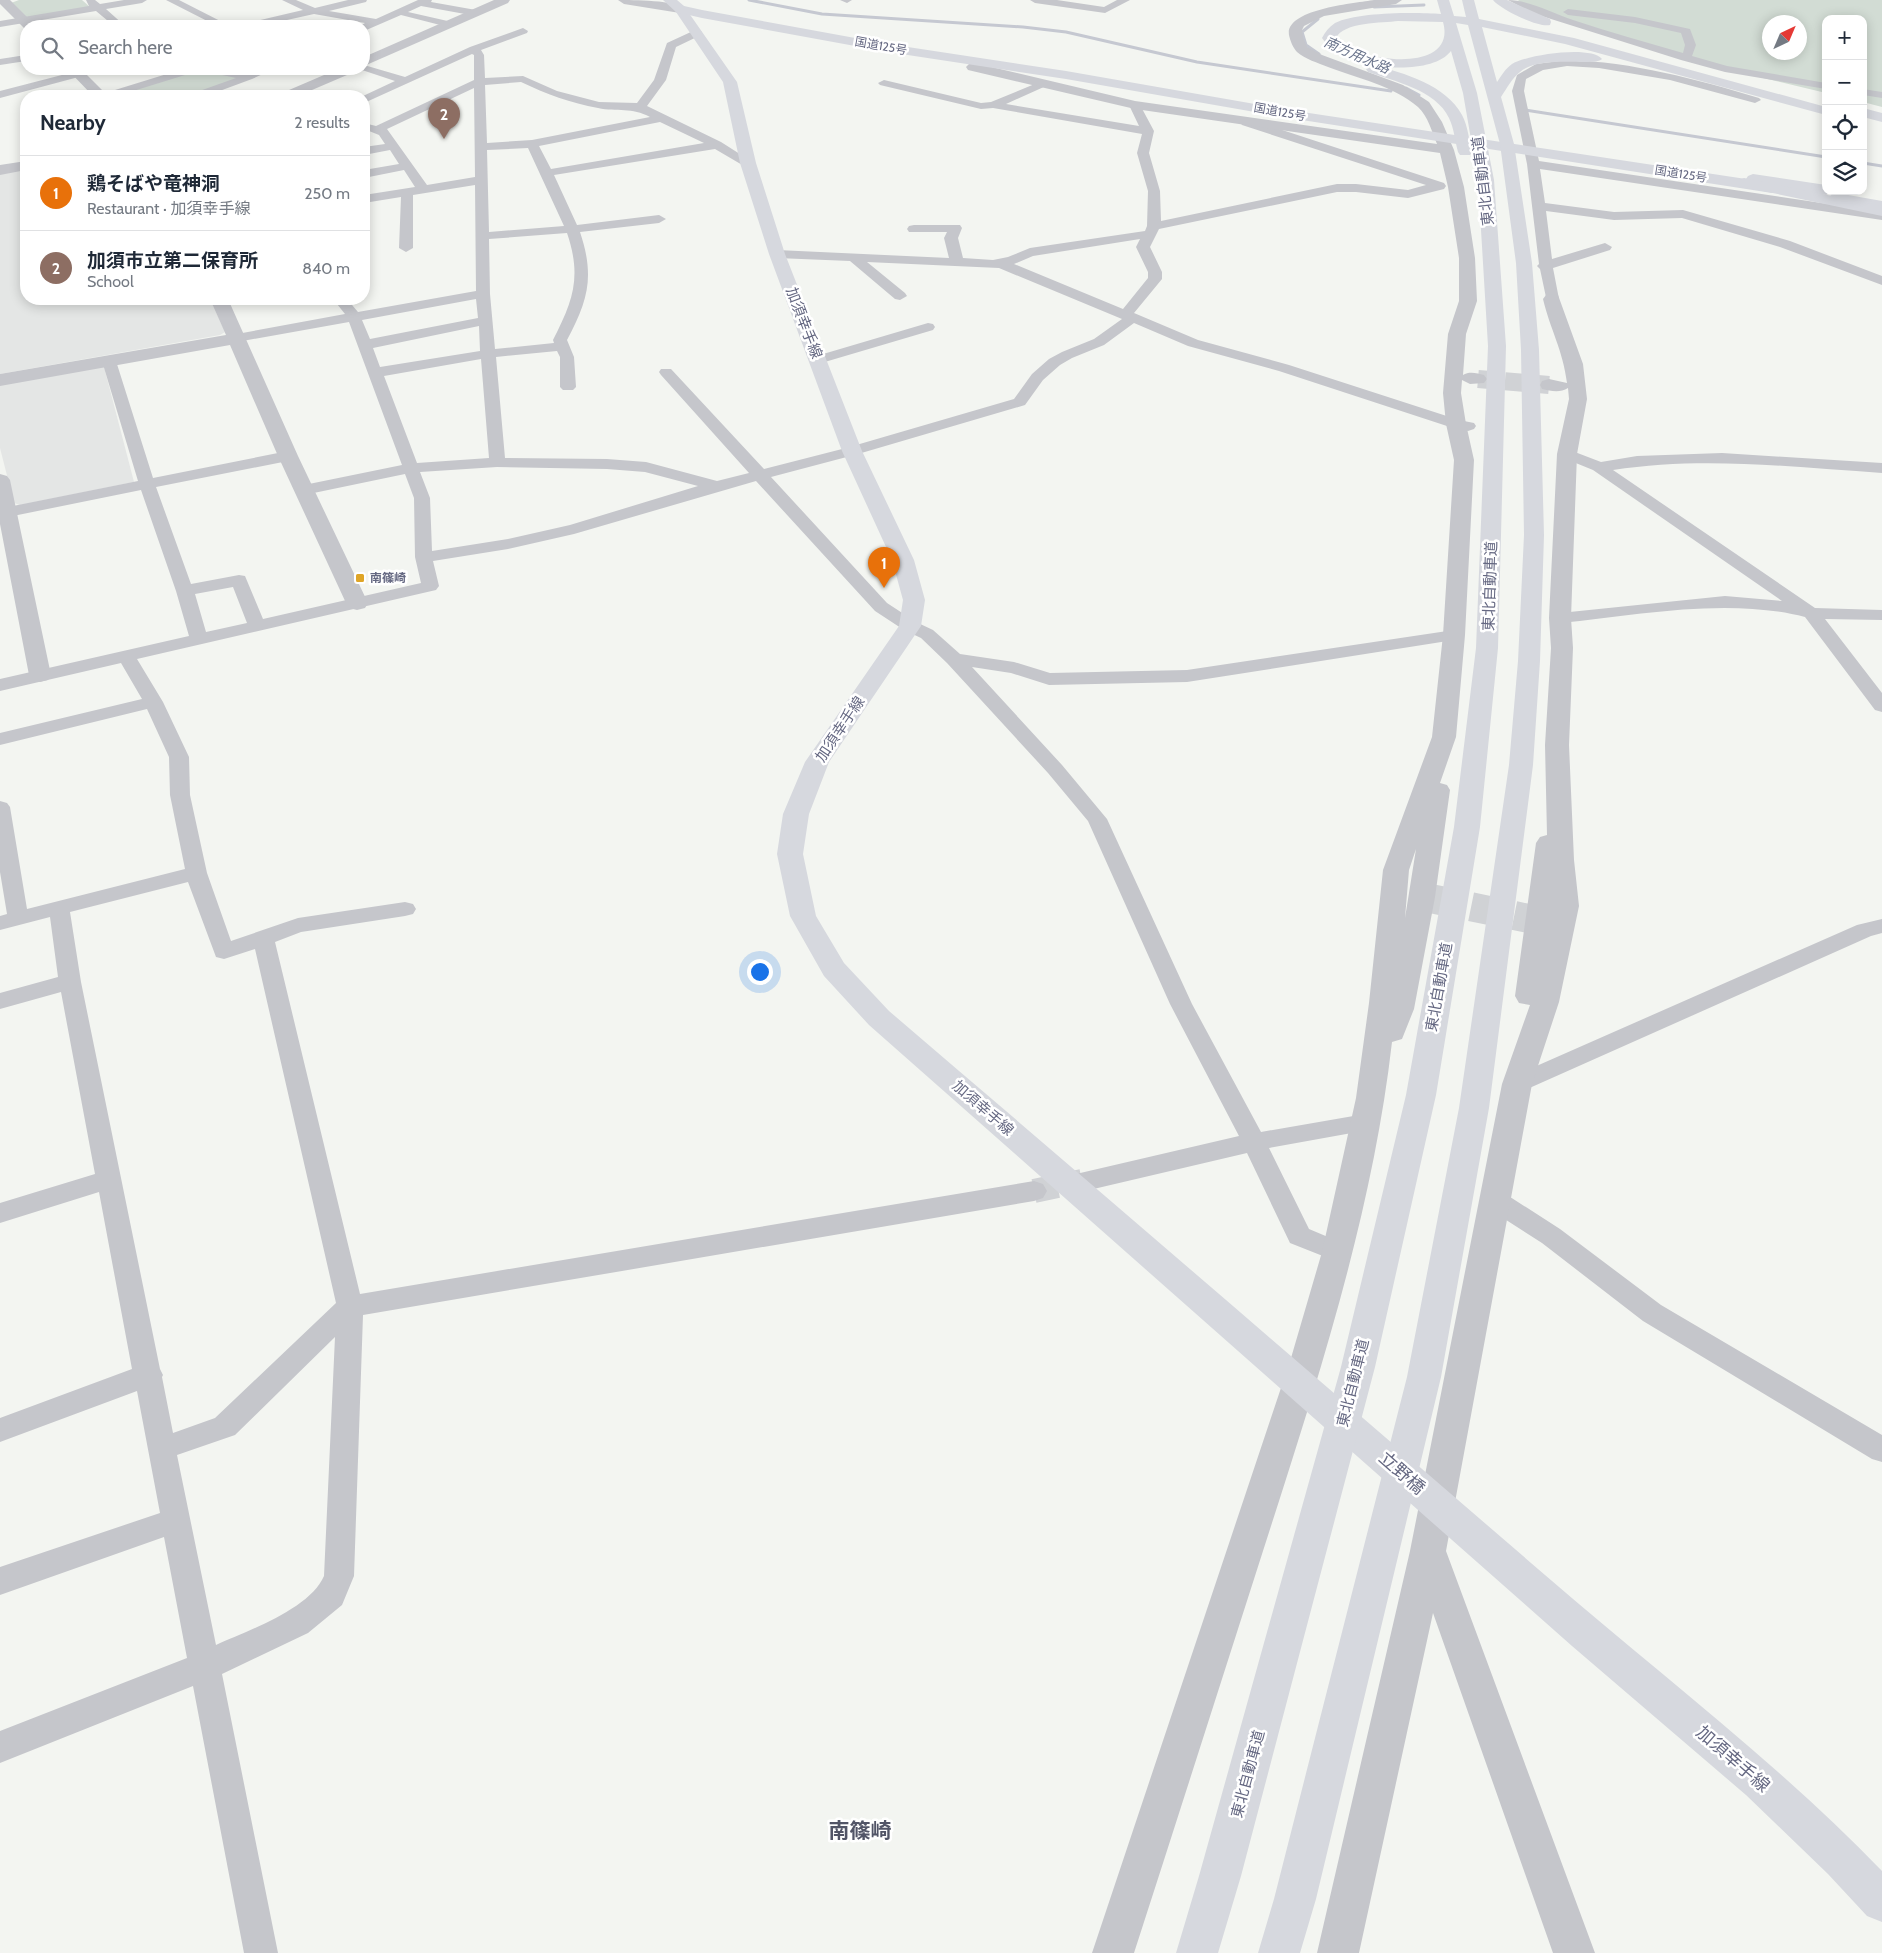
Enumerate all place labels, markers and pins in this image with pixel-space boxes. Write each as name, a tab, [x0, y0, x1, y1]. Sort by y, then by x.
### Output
pin: 2	[428, 98, 460, 139]
pin: 1	[868, 547, 900, 588]
place label: 南篠崎	[370, 570, 406, 585]
marker: 南篠崎	[354, 572, 366, 584]

